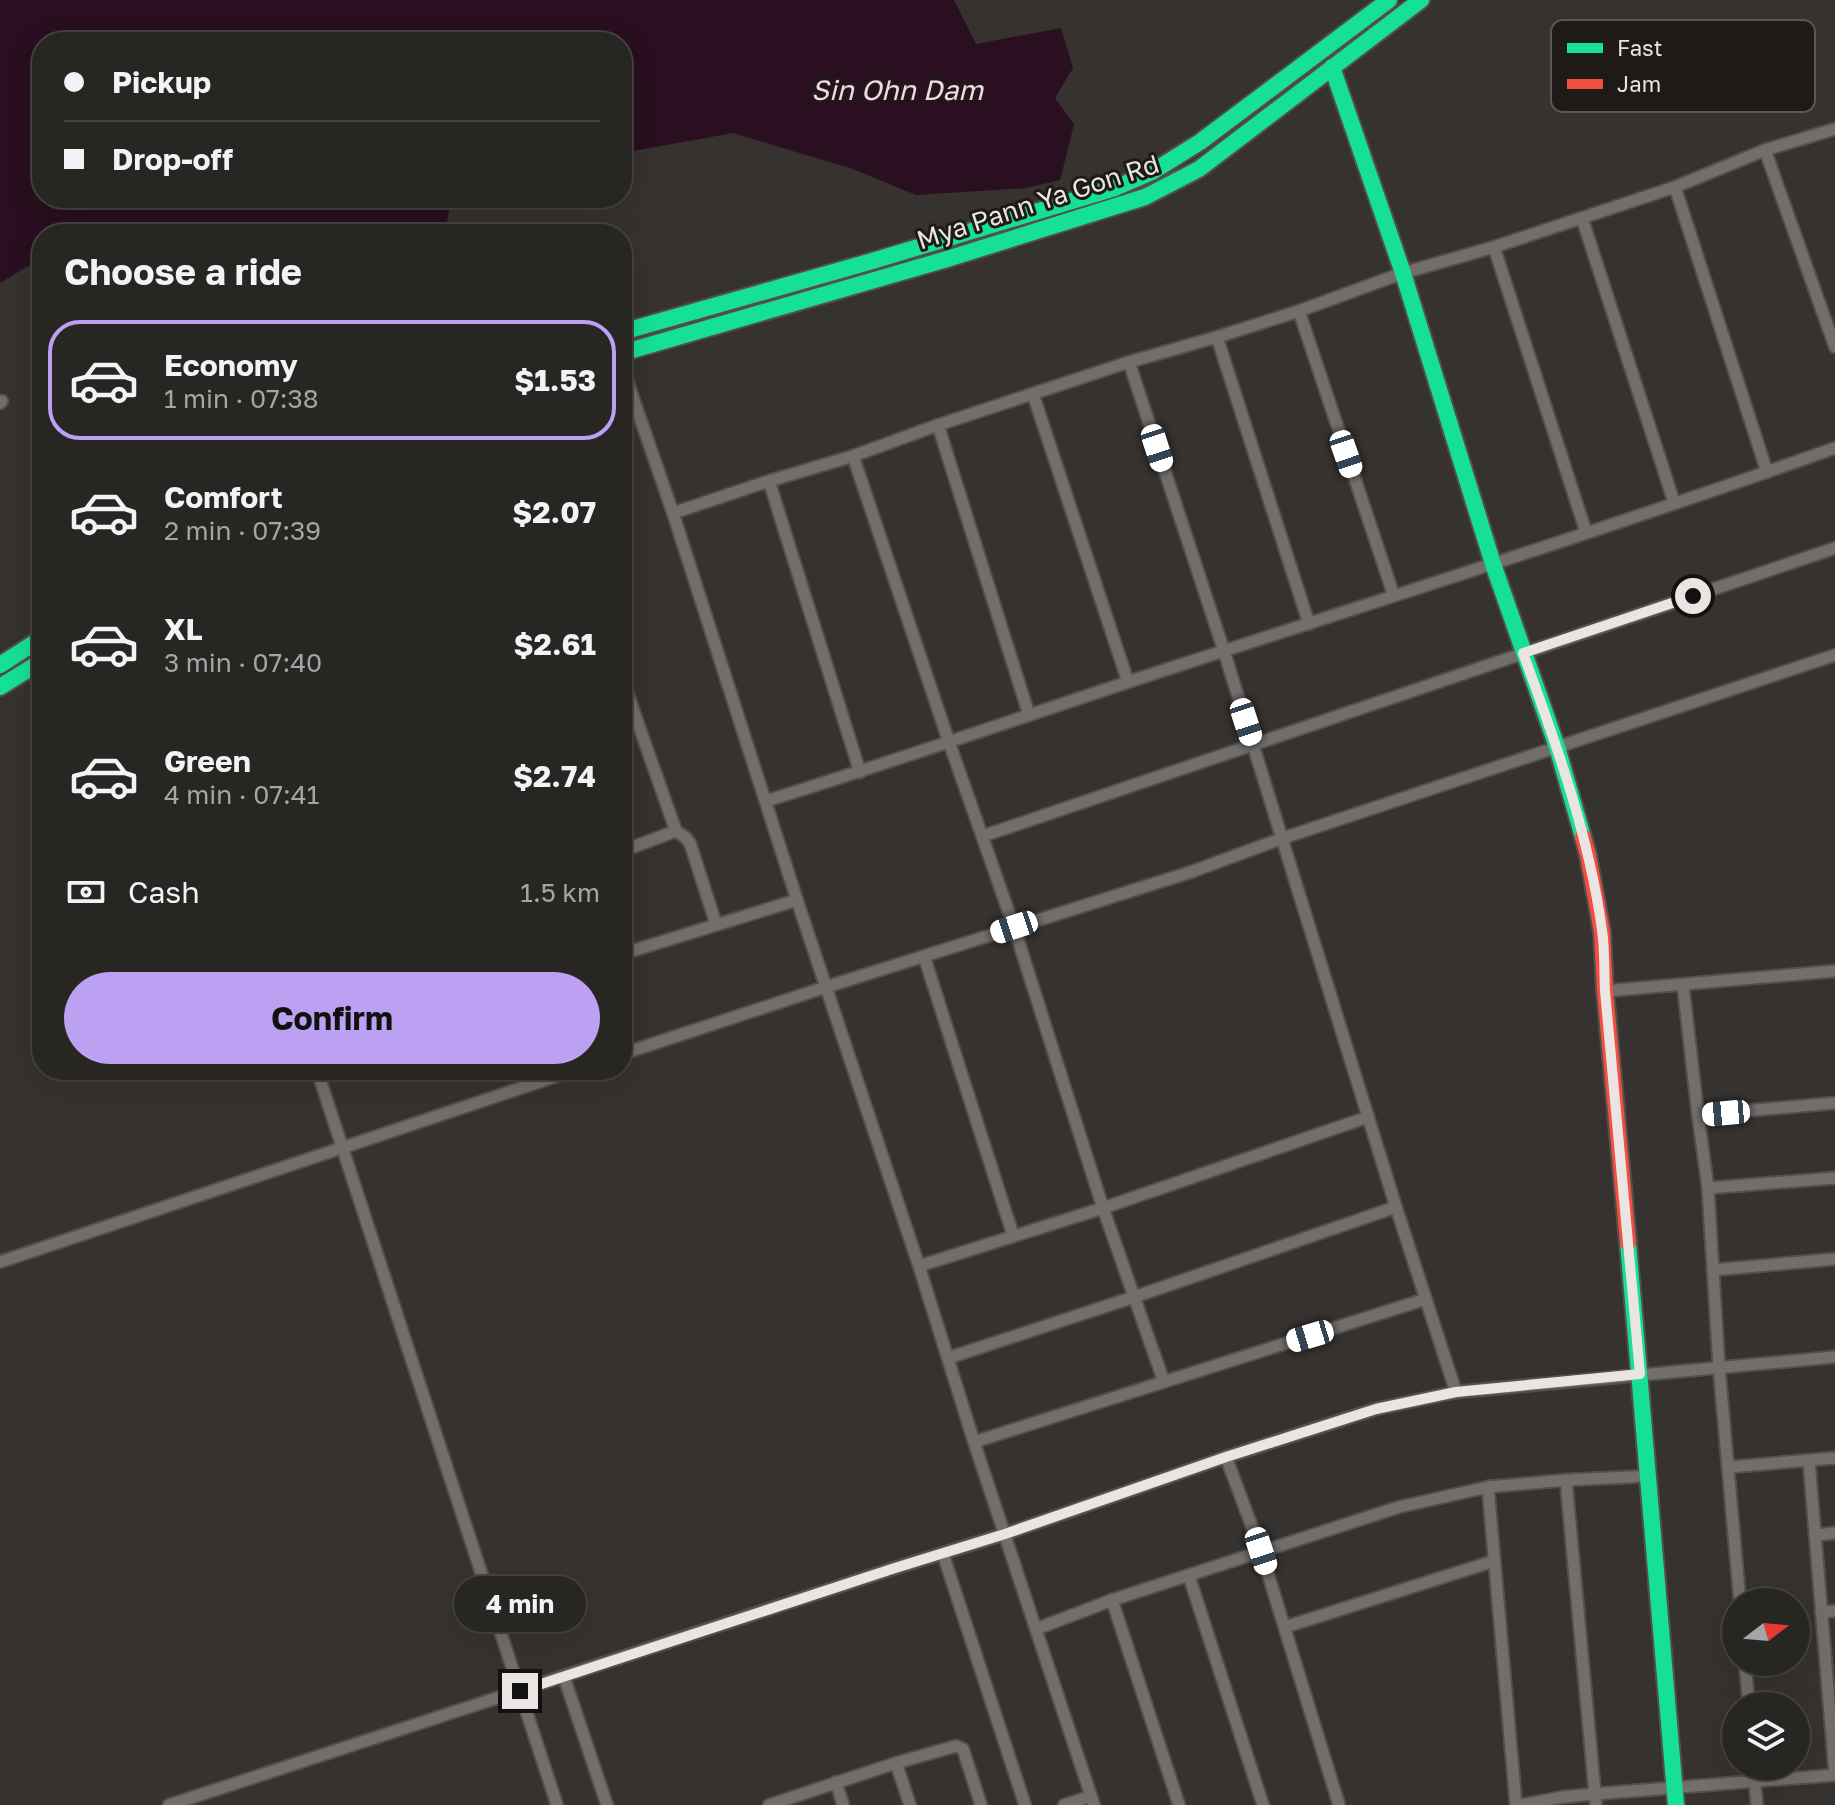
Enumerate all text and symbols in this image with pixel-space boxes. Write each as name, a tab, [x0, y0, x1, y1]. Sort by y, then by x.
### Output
legend	[1551, 20, 1815, 112]
text: Fast	[1617, 34, 1663, 61]
text: Pickup	[112, 64, 211, 100]
text: Jam	[1617, 70, 1661, 97]
water label: Sin Ohn Dam	[811, 73, 984, 106]
text: Drop-off	[112, 141, 233, 177]
street label: Mya Pann Ya Gon Rd	[913, 148, 1163, 255]
text: Choose a ride	[64, 250, 302, 293]
icon: car	[68, 344, 140, 416]
text: Economy	[164, 347, 298, 383]
text: $1.53	[514, 362, 596, 398]
text: 1 min · 07:38	[164, 383, 319, 414]
car	[1138, 421, 1176, 475]
car	[1327, 427, 1365, 481]
icon: car	[68, 476, 140, 548]
text: Comfort	[164, 479, 283, 515]
text: $2.07	[512, 494, 596, 530]
text: 2 min · 07:39	[164, 515, 321, 546]
route start	[1675, 578, 1711, 614]
icon: car	[68, 608, 140, 680]
text: XL	[164, 611, 203, 647]
text: $2.61	[514, 626, 596, 662]
text: 3 min · 07:40	[164, 647, 322, 678]
car	[1227, 695, 1265, 749]
icon: car	[68, 740, 140, 812]
text: Green	[164, 743, 251, 779]
text: $2.74	[513, 758, 596, 794]
text: 4 min · 07:41	[164, 779, 319, 810]
icon: cash	[64, 870, 108, 914]
text: Cash	[128, 874, 200, 910]
text: 1.5 km	[520, 877, 600, 908]
car	[987, 908, 1041, 946]
button: Confirm	[64, 972, 600, 1064]
car	[1701, 1099, 1751, 1127]
car	[1284, 1318, 1336, 1354]
car	[1242, 1524, 1280, 1578]
callout: 4 min	[454, 1575, 586, 1631]
text: 4 min	[486, 1588, 554, 1619]
north arrow	[1722, 1588, 1810, 1676]
map controls	[1722, 1588, 1810, 1780]
route end	[502, 1673, 538, 1709]
button: layers	[1722, 1692, 1810, 1780]

